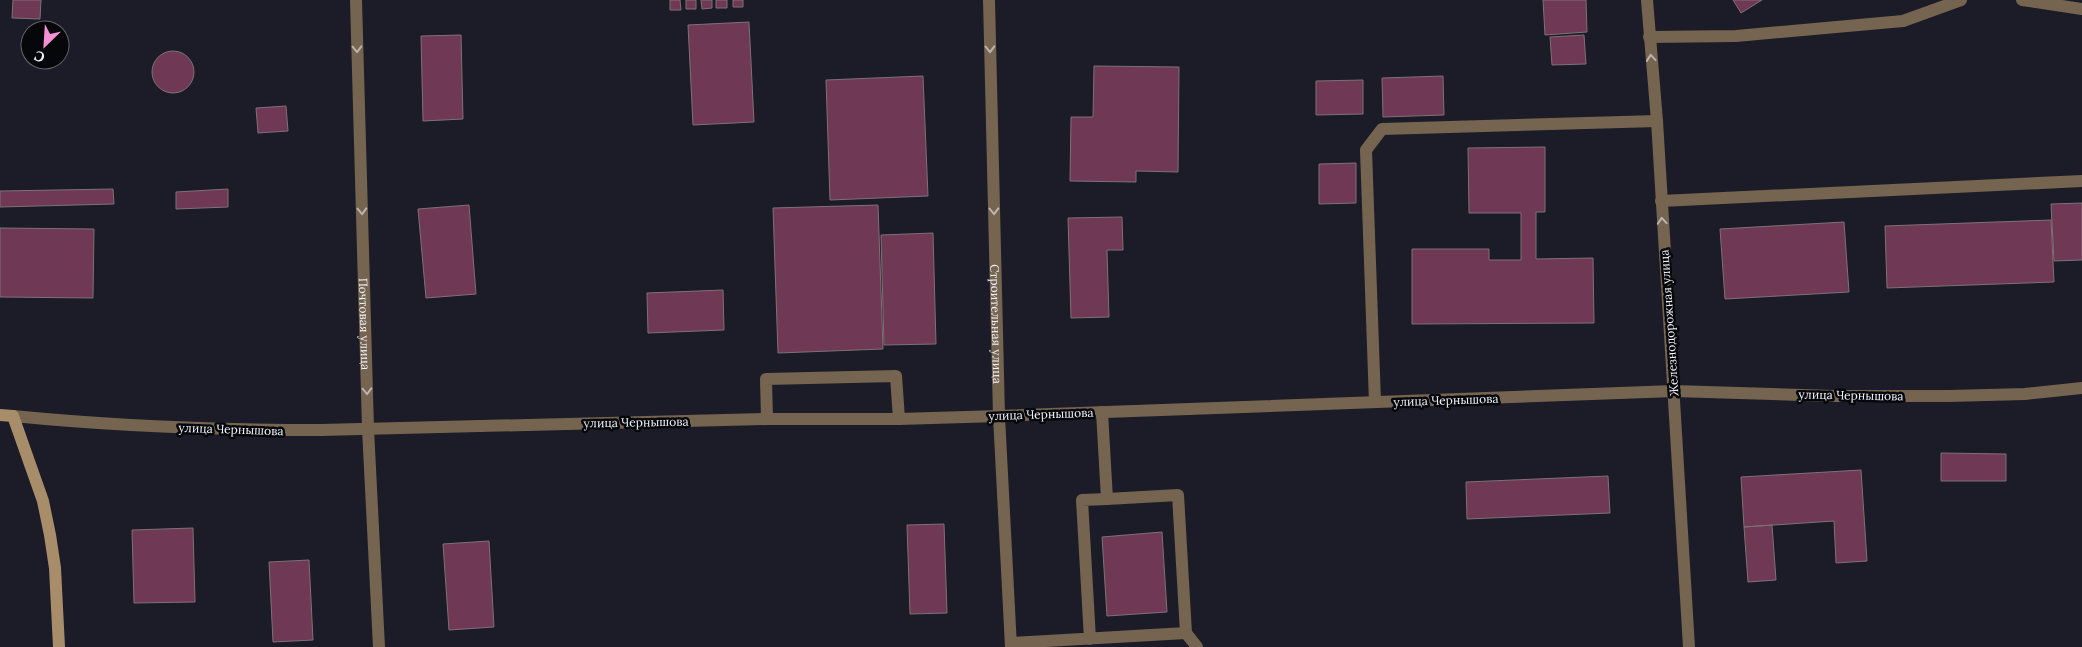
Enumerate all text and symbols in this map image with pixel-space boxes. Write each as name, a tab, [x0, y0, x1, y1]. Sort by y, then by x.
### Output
north arrow	[20, 20, 70, 70]
one-way arrow	[352, 45, 363, 53]
one-way arrow	[985, 45, 995, 53]
text: С	[31, 46, 48, 67]
one-way arrow	[1646, 54, 1657, 62]
one-way arrow	[988, 207, 999, 215]
one-way arrow	[357, 208, 367, 215]
one-way arrow	[1657, 216, 1668, 224]
street label: Железнодорожная улица	[1656, 249, 1682, 397]
street label: Строительная улица	[988, 264, 1006, 384]
street label: Почтовая улица	[356, 278, 374, 370]
street label: улица Чернышова	[1798, 387, 1904, 403]
one-way arrow	[362, 388, 372, 395]
street label: улица Чернышова	[1393, 391, 1499, 409]
street label: улица Чернышова	[988, 405, 1094, 423]
street label: улица Чернышова	[583, 414, 689, 430]
street label: улица Чернышова	[178, 420, 284, 438]

